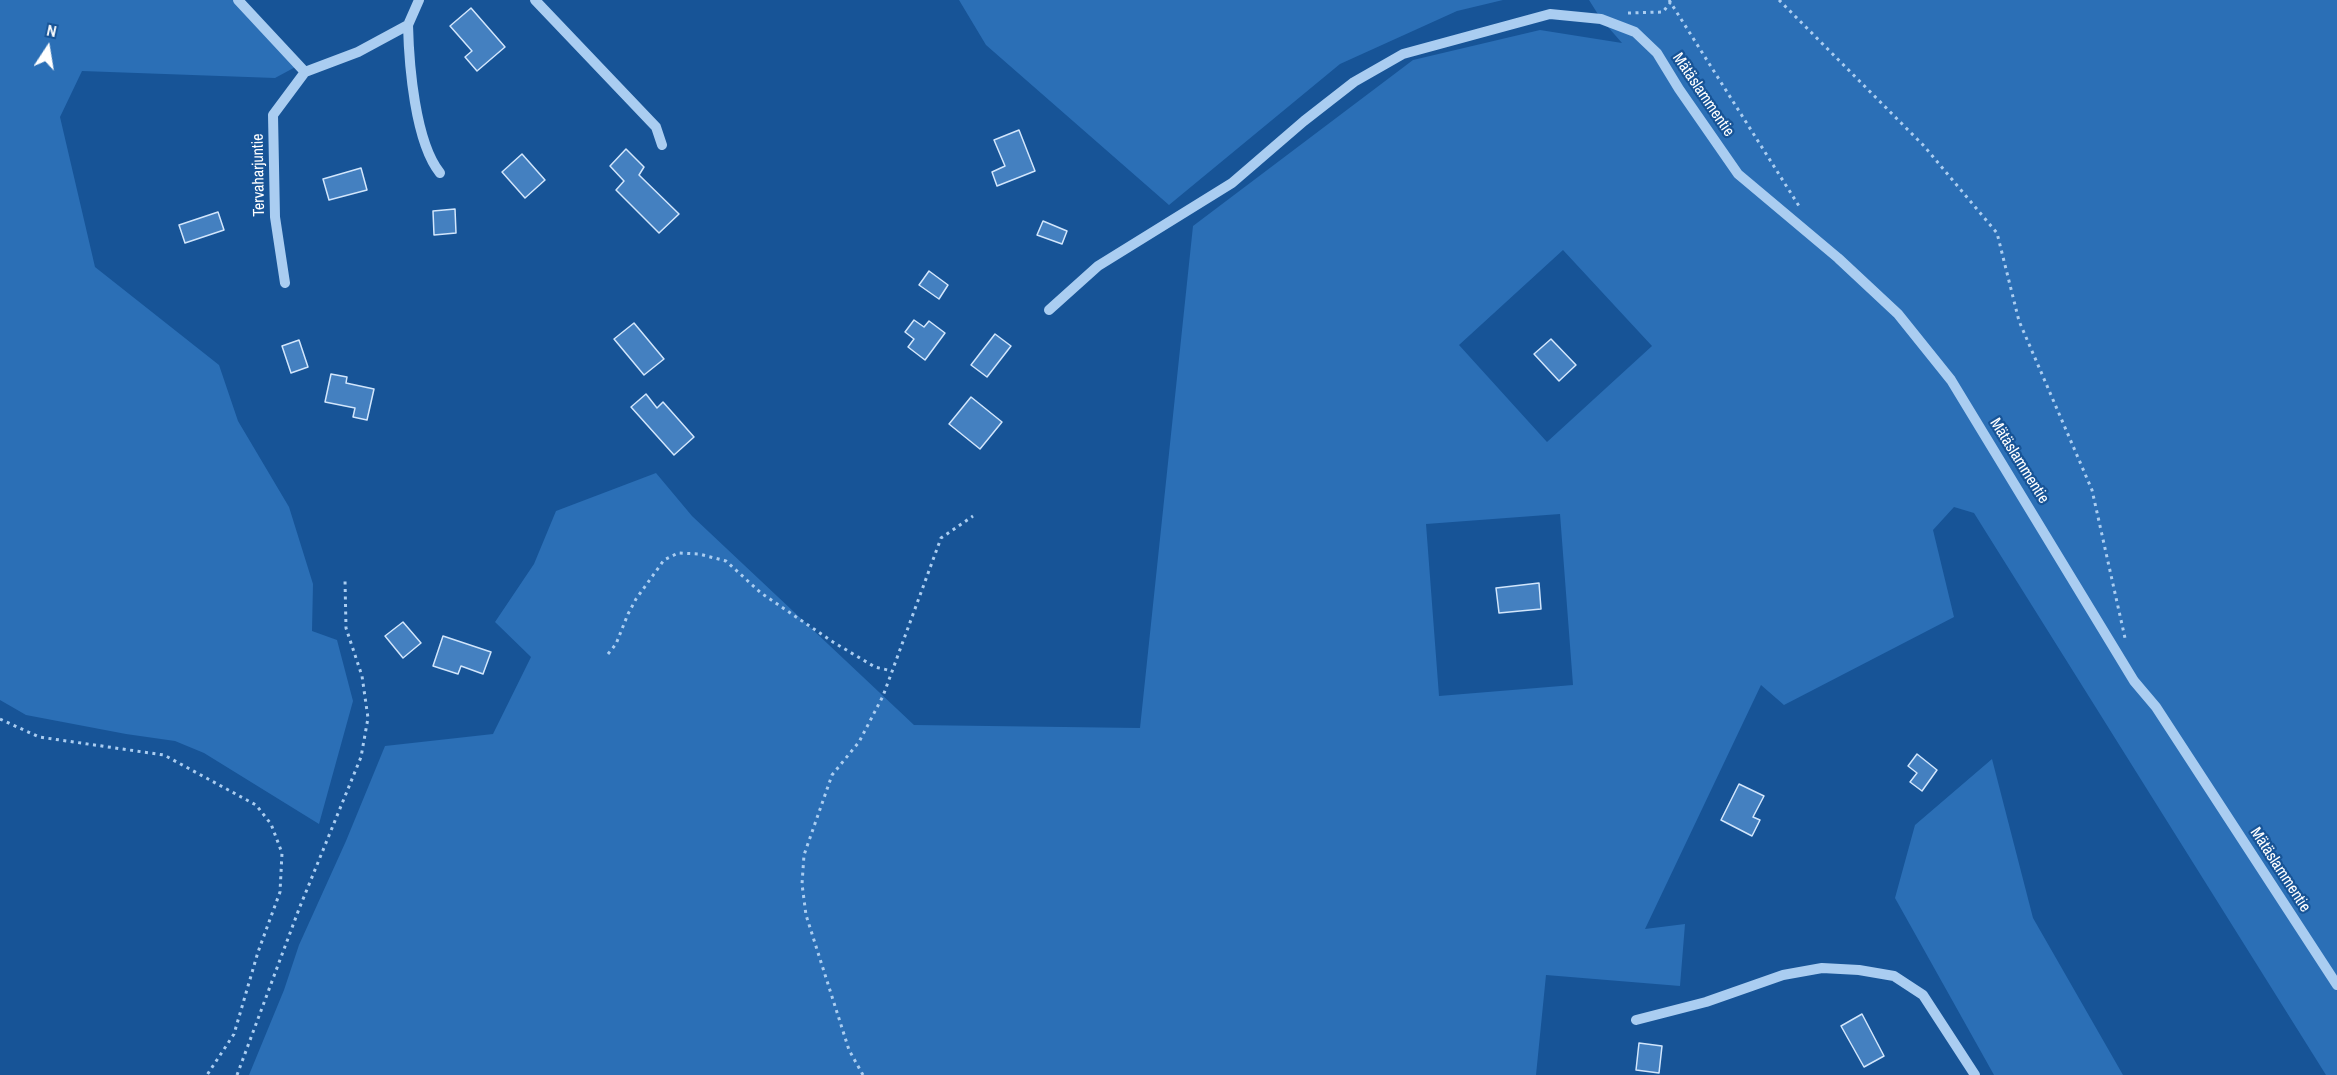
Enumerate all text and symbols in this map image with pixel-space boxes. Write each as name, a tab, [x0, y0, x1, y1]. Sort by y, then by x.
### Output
north arrow	[18, 18, 78, 78]
text: N	[45, 19, 59, 42]
street label: Mätäslammentie	[1668, 49, 1738, 141]
street label: Tervaharjuntie	[249, 133, 269, 217]
street label: Mätäslammentie	[1985, 415, 2053, 507]
street label: Mätäslammentie	[2246, 824, 2314, 916]

